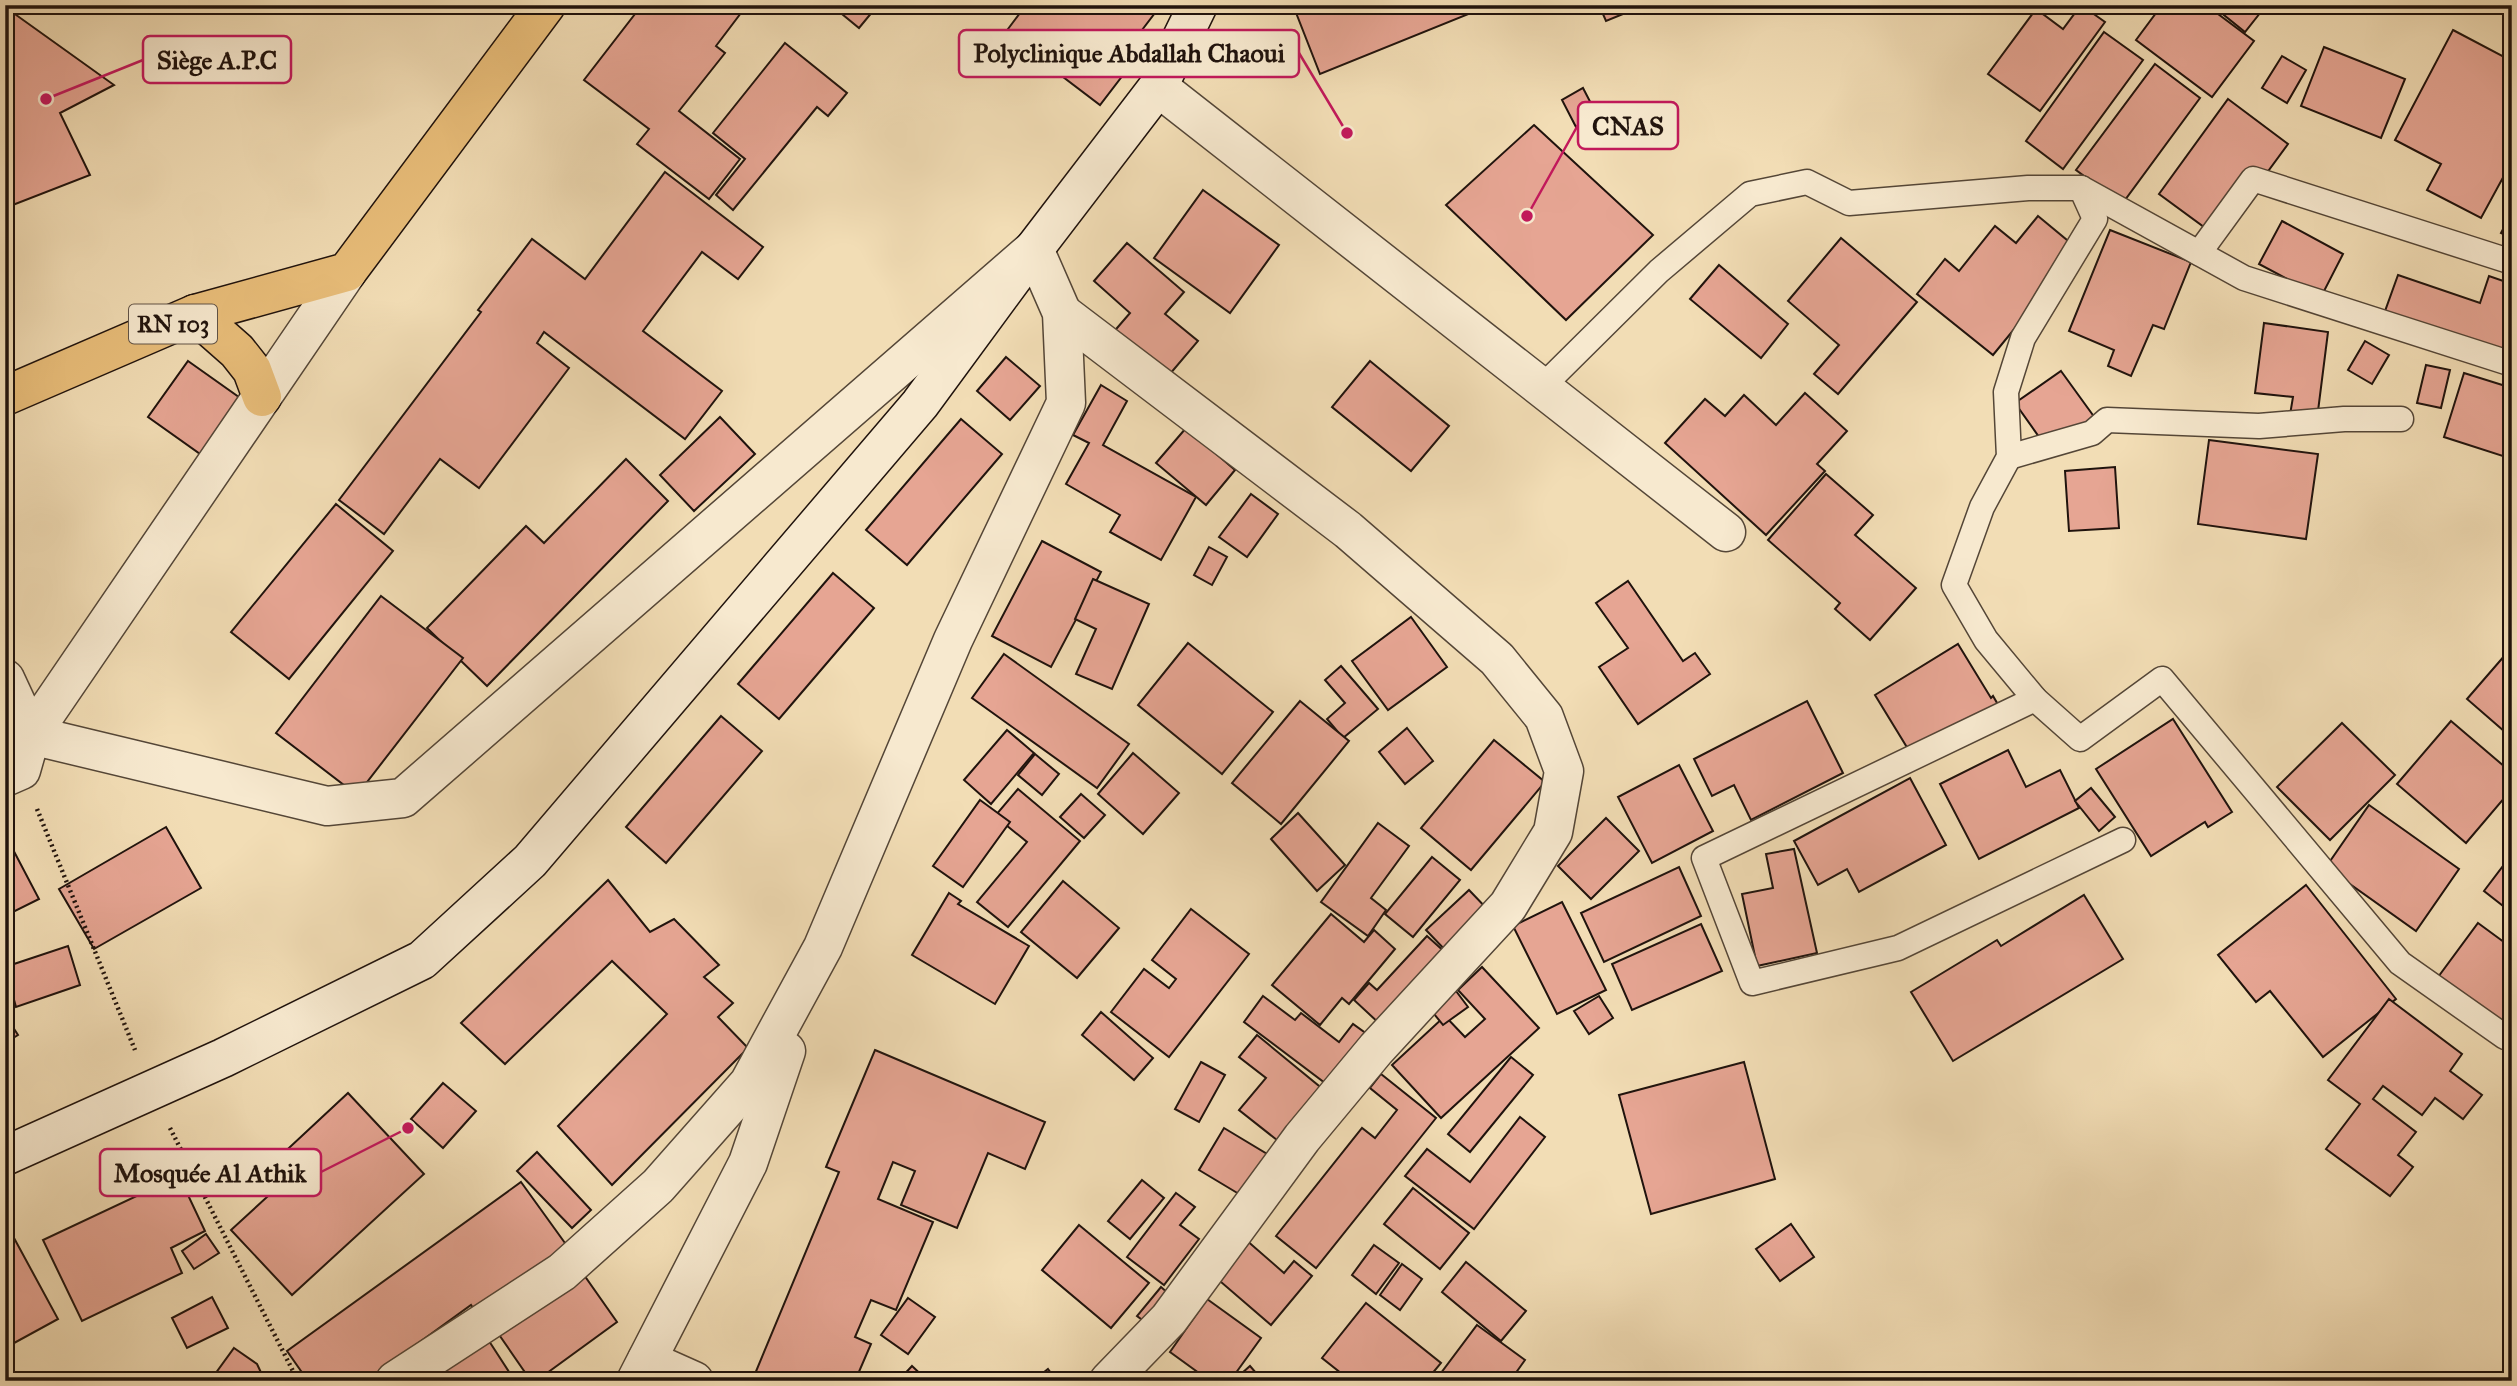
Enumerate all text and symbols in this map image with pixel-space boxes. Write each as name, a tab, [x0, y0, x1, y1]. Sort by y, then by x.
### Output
callout: Polyclinique Abdallah Chaoui	[959, 30, 1299, 77]
callout: Siège A.P.C	[143, 36, 291, 83]
text: Polyclinique Abdallah Chaoui	[973, 37, 1286, 69]
text: Siège A.P.C	[157, 44, 277, 77]
callout: CNAS	[1578, 102, 1678, 149]
text: CNAS	[1592, 110, 1664, 142]
road number: RN 103	[129, 304, 217, 344]
callout: Mosquée Al Athik	[100, 1149, 321, 1196]
text: Mosquée Al Athik	[113, 1157, 307, 1189]

